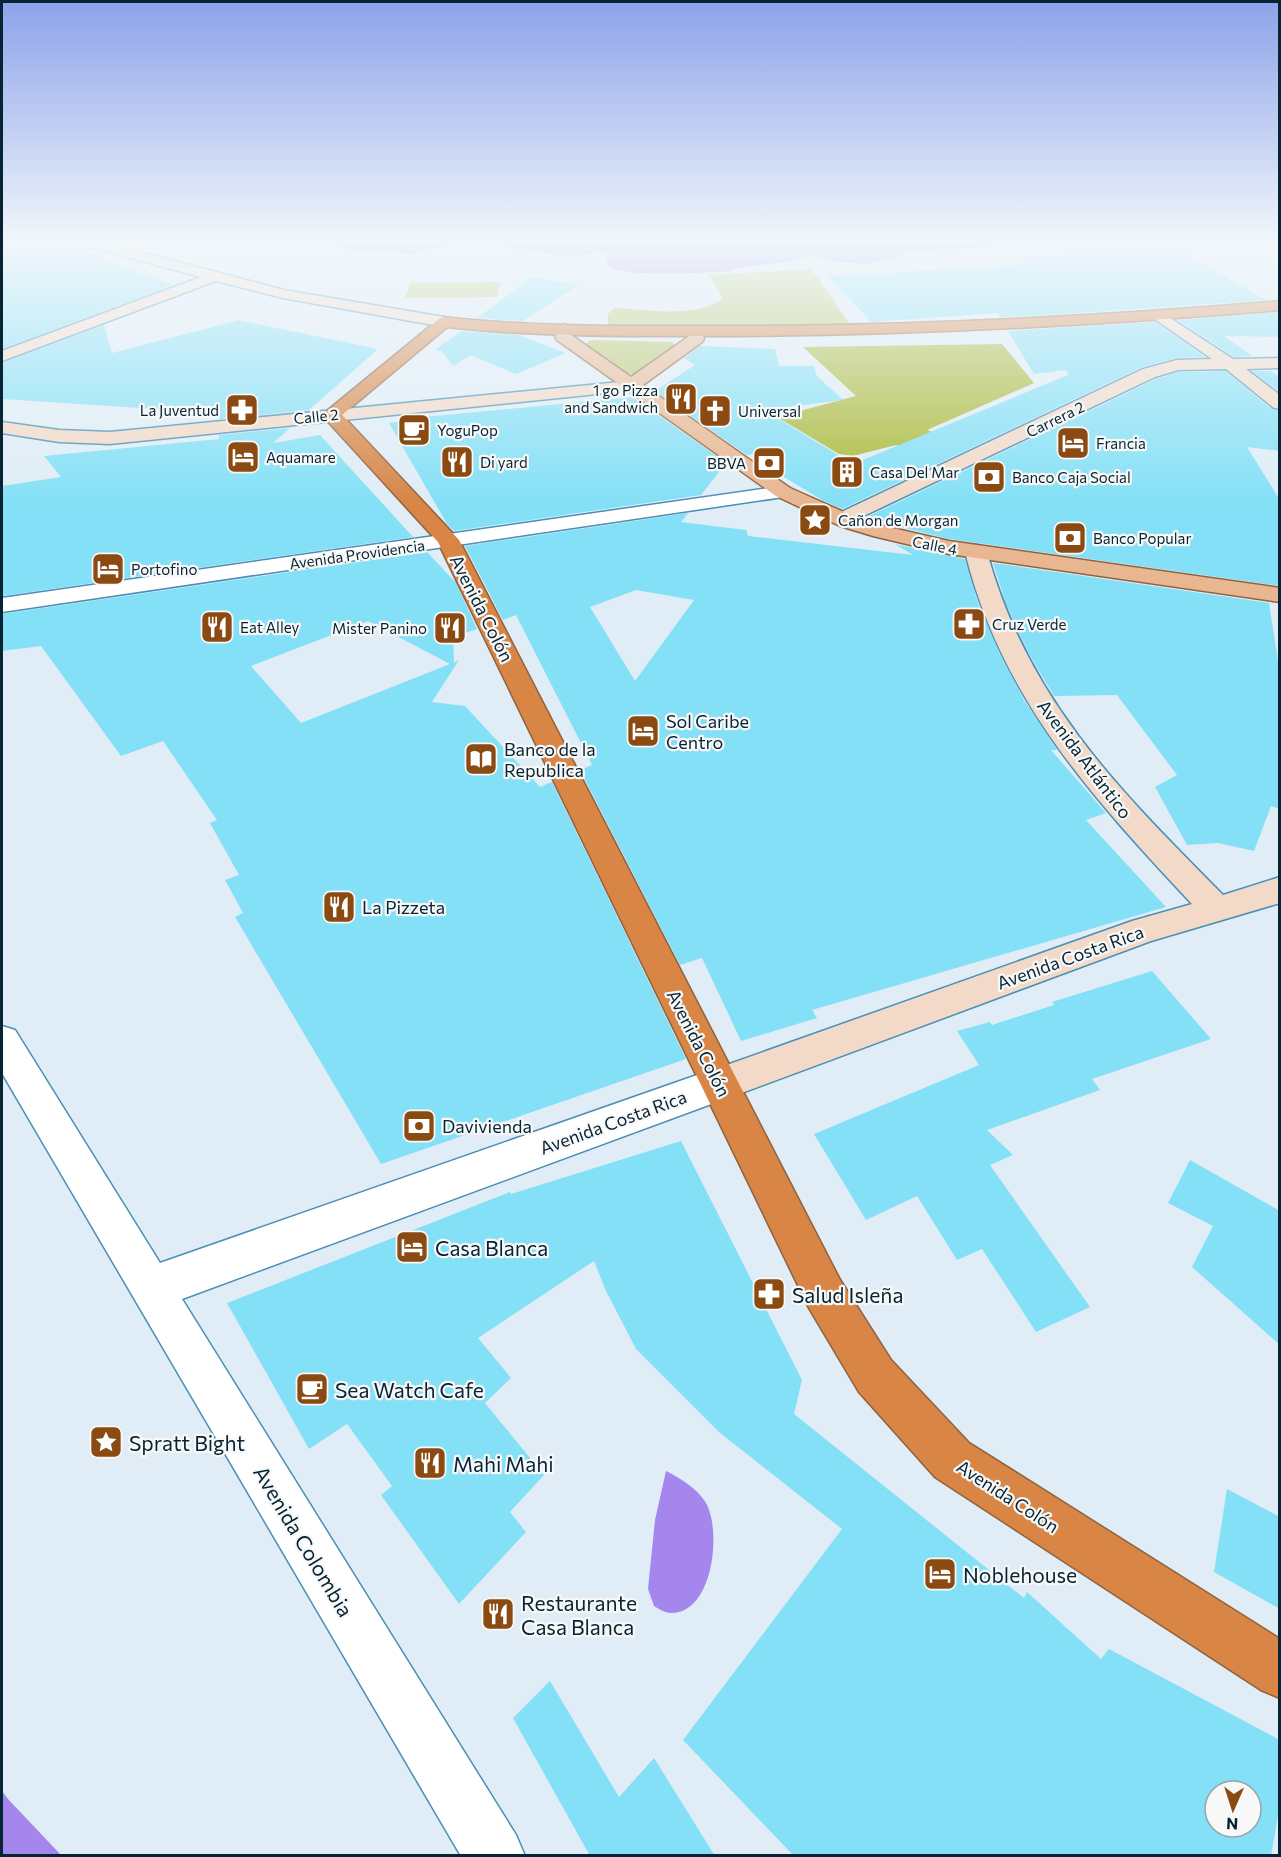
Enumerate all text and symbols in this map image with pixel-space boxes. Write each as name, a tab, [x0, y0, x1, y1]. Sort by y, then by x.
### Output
place label: 1 go Pizza and Sandwich	[564, 381, 658, 416]
restaurant icon: 1 go Pizza and Sandwich	[663, 381, 699, 417]
pharmacy icon: La Juventud	[224, 392, 260, 428]
church icon: Universal	[697, 393, 733, 429]
street label: Carrera 2	[1023, 397, 1087, 441]
place label: La Juventud	[140, 401, 219, 419]
place label: Universal	[738, 402, 801, 420]
street label: Calle 2	[293, 405, 339, 427]
cafe icon: YoguPop	[396, 412, 432, 448]
place label: YoguPop	[437, 421, 498, 439]
hotel icon: Francia	[1055, 425, 1091, 461]
place label: Francia	[1096, 434, 1146, 452]
hotel icon: Aquamare	[225, 439, 261, 475]
restaurant icon: Di yard	[439, 444, 475, 480]
bank icon: BBVA	[751, 445, 787, 481]
place label: Aquamare	[266, 448, 336, 466]
place label: Di yard	[480, 453, 528, 471]
place label: BBVA	[707, 454, 746, 472]
building icon: Casa Del Mar	[829, 454, 865, 490]
bank icon: Banco Caja Social	[971, 459, 1007, 495]
place label: Casa Del Mar	[870, 463, 959, 481]
place label: Banco Caja Social	[1012, 468, 1131, 486]
place icon: Cañon de Morgan	[797, 502, 833, 538]
place label: Cañon de Morgan	[838, 511, 958, 529]
bank icon: Banco Popular	[1052, 520, 1088, 556]
place label: Banco Popular	[1093, 529, 1191, 547]
street label: Calle 4	[911, 532, 959, 558]
street label: Avenida Providencia	[288, 536, 426, 572]
hotel icon: Portofino	[90, 551, 126, 587]
street label: Avenida Colón	[446, 551, 518, 665]
place label: Portofino	[131, 560, 197, 578]
pharmacy icon: Cruz Verde	[951, 606, 987, 642]
restaurant icon: Eat Alley	[199, 609, 235, 645]
restaurant icon: Mister Panino	[432, 610, 468, 646]
place label: Cruz Verde	[992, 615, 1067, 633]
place label: Eat Alley	[240, 618, 299, 636]
place label: Mister Panino	[332, 619, 427, 637]
street label: Avenida Atlántico	[1033, 695, 1137, 823]
place label: Sol Caribe Centro	[666, 710, 749, 753]
hotel icon: Sol Caribe Centro	[625, 713, 661, 749]
place label: Banco de la Republica	[504, 738, 596, 781]
library icon: Banco de la Republica	[463, 741, 499, 777]
restaurant icon: La Pizzeta	[321, 889, 357, 925]
place label: La Pizzeta	[362, 896, 445, 918]
street label: Avenida Costa Rica	[994, 920, 1146, 994]
street label: Avenida Colón	[663, 986, 735, 1100]
street label: Avenida Costa Rica	[537, 1085, 689, 1159]
bank icon: Davivienda	[401, 1108, 437, 1144]
place label: Davivienda	[442, 1115, 532, 1137]
hotel icon: Casa Blanca	[394, 1229, 430, 1265]
place label: Casa Blanca	[435, 1235, 548, 1260]
pharmacy icon: Salud Isleña	[751, 1276, 787, 1312]
place label: Salud Isleña	[792, 1282, 903, 1307]
cafe icon: Sea Watch Cafe	[294, 1371, 330, 1407]
place label: Sea Watch Cafe	[335, 1377, 484, 1402]
place icon: Spratt Bight	[88, 1424, 124, 1460]
place label: Spratt Bight	[129, 1430, 245, 1455]
restaurant icon: Mahi Mahi	[412, 1445, 448, 1481]
place label: Mahi Mahi	[453, 1451, 554, 1476]
street label: Avenida Colón	[953, 1455, 1063, 1537]
street label: Avenida Colombia	[249, 1461, 359, 1621]
hotel icon: Noblehouse	[922, 1556, 958, 1592]
place label: Noblehouse	[963, 1562, 1077, 1587]
place label: Restaurante Casa Blanca	[521, 1590, 637, 1639]
restaurant icon: Restaurante Casa Blanca	[480, 1596, 516, 1632]
north arrow	[1203, 1779, 1263, 1839]
text: N	[1226, 1815, 1239, 1834]

